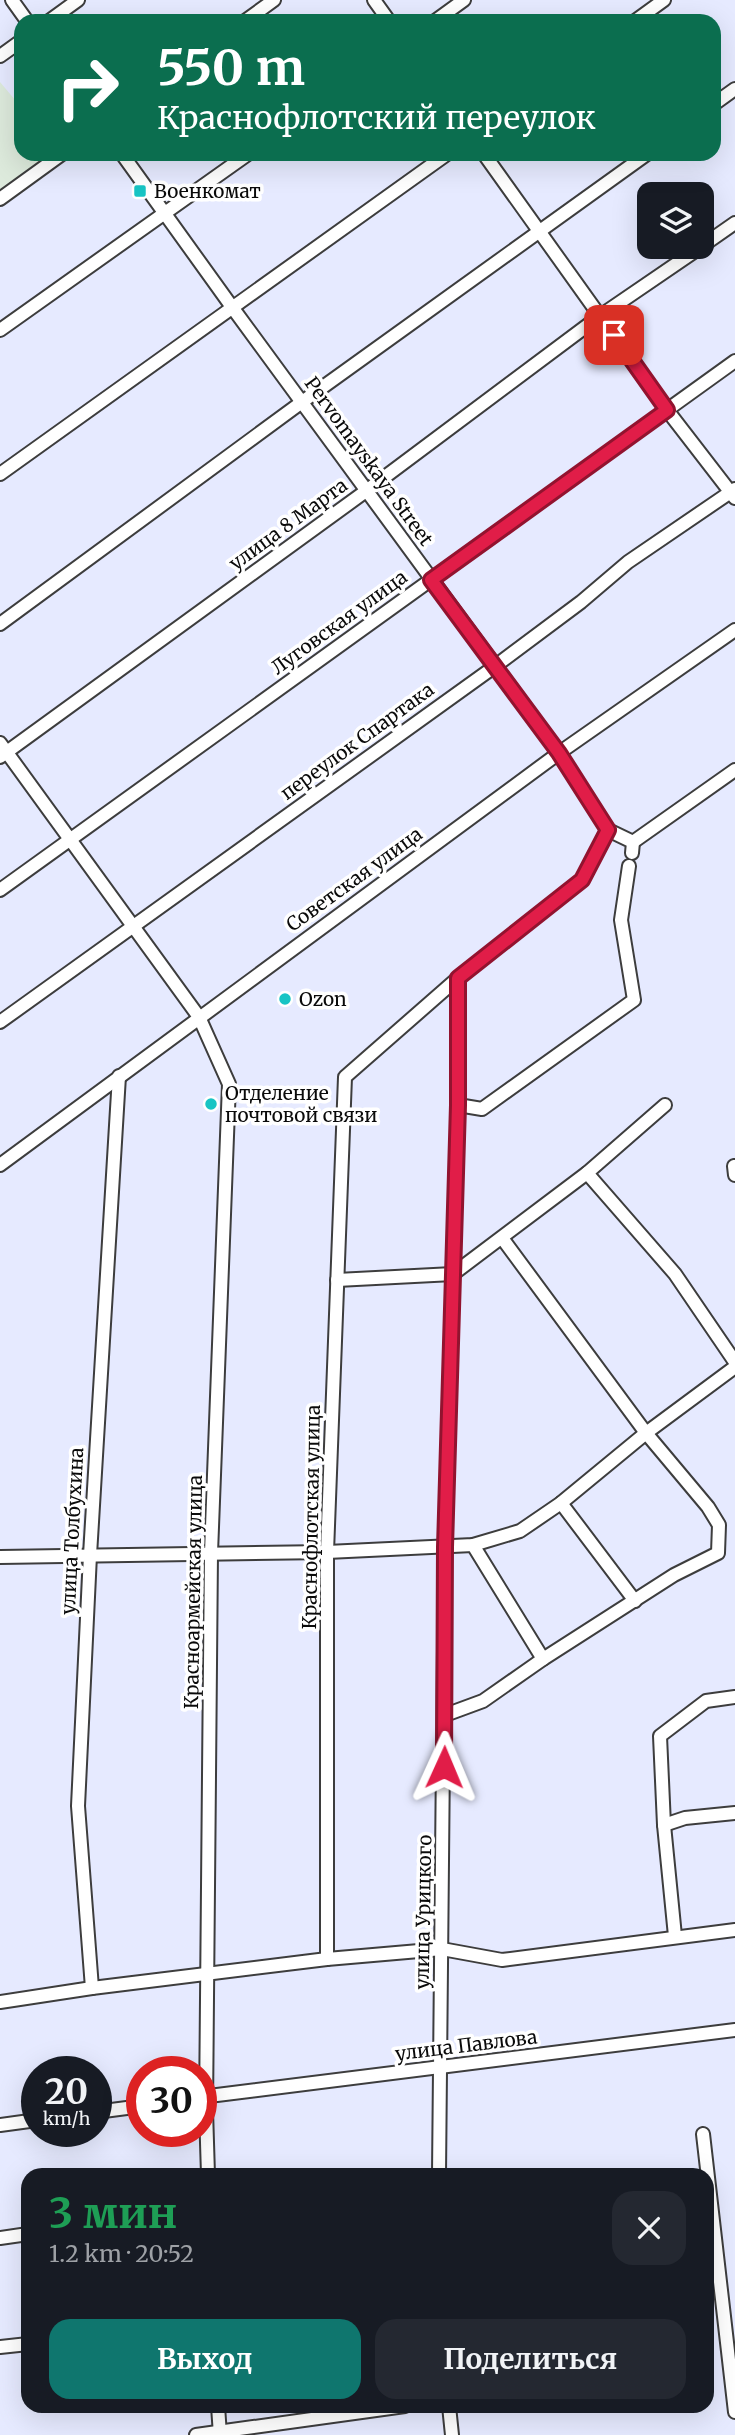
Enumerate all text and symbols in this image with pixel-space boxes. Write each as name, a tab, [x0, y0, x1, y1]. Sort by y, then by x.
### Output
text: 550 m	[157, 37, 305, 98]
icon: right	[42, 42, 133, 133]
text: Краснофлотский переулок	[157, 98, 596, 138]
place label: Военкомат	[154, 179, 261, 203]
map controls	[637, 182, 714, 259]
button: layers	[637, 182, 714, 259]
marker: Военкомат	[132, 183, 148, 199]
pin	[584, 305, 644, 365]
icon: arrive	[595, 316, 633, 354]
street label: Pervomayskaya Street	[300, 372, 439, 551]
street label: улица 8 Марта	[224, 473, 352, 575]
street label: Луговская улица	[266, 565, 412, 679]
street label: переулок Спартака	[276, 677, 438, 805]
street label: Советская улица	[281, 822, 427, 936]
place label: Ozon	[299, 987, 347, 1011]
marker: Ozon	[277, 991, 293, 1007]
place label: Отделение почтовой связи	[225, 1081, 377, 1127]
marker: Отделение почтовой связи	[203, 1096, 219, 1112]
street label: Краснофлотская улица	[297, 1404, 325, 1630]
street label: улица Толбухина	[56, 1447, 88, 1615]
street label: Красноармейская улица	[179, 1475, 207, 1709]
position arrow	[407, 1730, 481, 1804]
street label: улица Урицкого	[410, 1834, 436, 1990]
street label: улица Павлова	[394, 2024, 538, 2066]
speed limit sign: 30	[126, 2056, 217, 2147]
text: 20	[45, 2070, 88, 2114]
text: km/h	[43, 2107, 90, 2130]
text: 3 мин	[49, 2187, 177, 2239]
button: close	[612, 2191, 686, 2265]
text: 1.2 km · 20:52	[49, 2239, 194, 2268]
button: Выход	[49, 2319, 361, 2399]
button: Поделиться	[375, 2319, 686, 2399]

